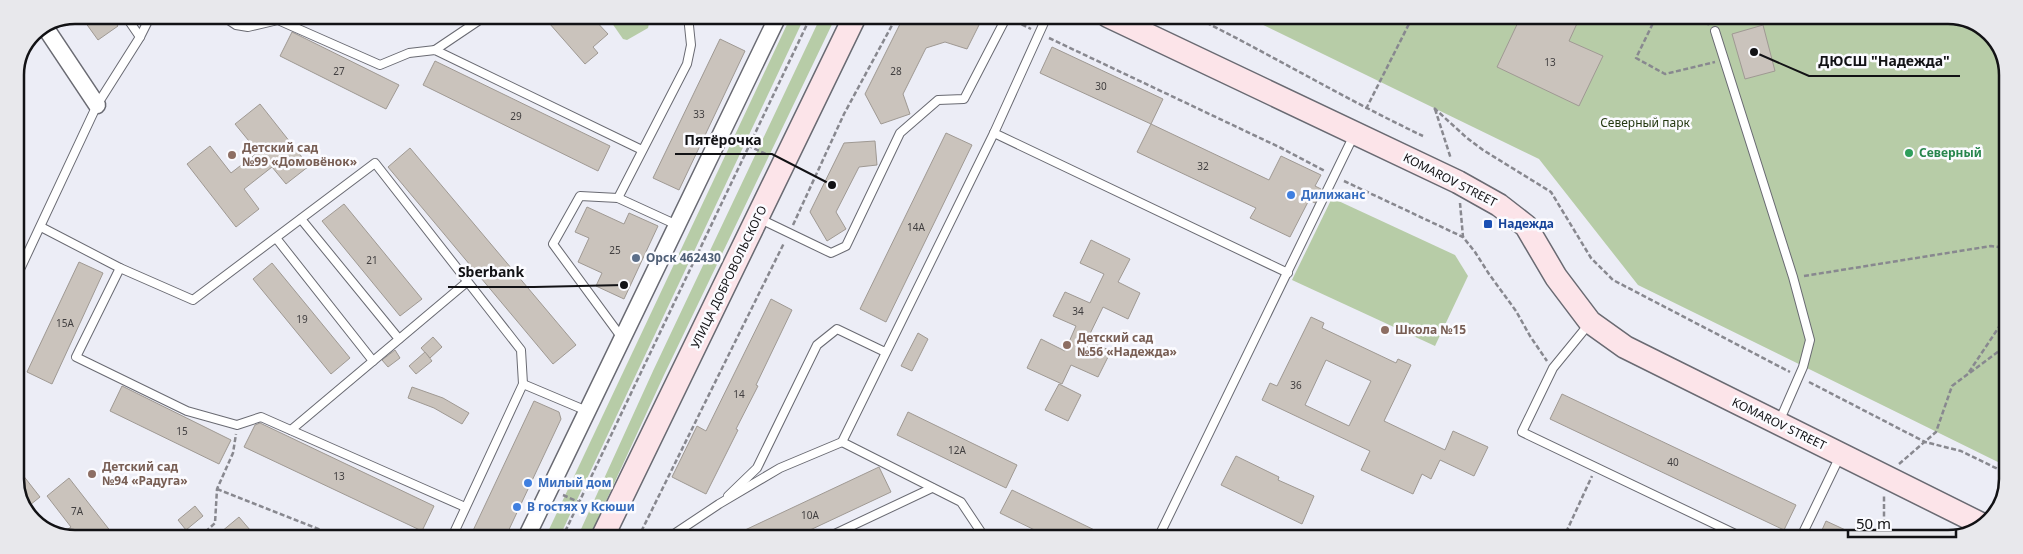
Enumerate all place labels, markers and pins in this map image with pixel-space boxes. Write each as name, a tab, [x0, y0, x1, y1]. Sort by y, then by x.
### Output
callout: ДЮСШ "Надежда"	[1809, 47, 1960, 76]
callout: Пятёрочка	[675, 125, 772, 154]
place label: Детский сад №99 «Домовёнок»	[242, 139, 357, 170]
place label: Северный	[1919, 144, 1982, 161]
marker: Северный	[1903, 147, 1915, 159]
marker: Детский сад №99 «Домовёнок»	[226, 149, 238, 161]
place label: Дилижанс	[1301, 186, 1365, 203]
marker: Дилижанс	[1285, 189, 1297, 201]
place label: Надежда	[1498, 215, 1554, 232]
marker: Надежда	[1482, 218, 1494, 230]
place label: Орск 462430	[646, 249, 721, 266]
marker: Орск 462430	[630, 252, 642, 264]
callout: Sberbank	[448, 258, 534, 287]
place label: Школа №15	[1395, 321, 1466, 338]
marker: Школа №15	[1379, 324, 1391, 336]
place label: Детский сад №56 «Надежда»	[1077, 329, 1177, 360]
marker: Детский сад №56 «Надежда»	[1061, 339, 1073, 351]
place label: Детский сад №94 «Радуга»	[102, 458, 188, 489]
marker: Детский сад №94 «Радуга»	[86, 468, 98, 480]
place label: Милый дом	[538, 474, 611, 491]
marker: Милый дом	[522, 477, 534, 489]
place label: В гостях у Ксюши	[527, 498, 635, 515]
marker: В гостях у Ксюши	[511, 501, 523, 513]

